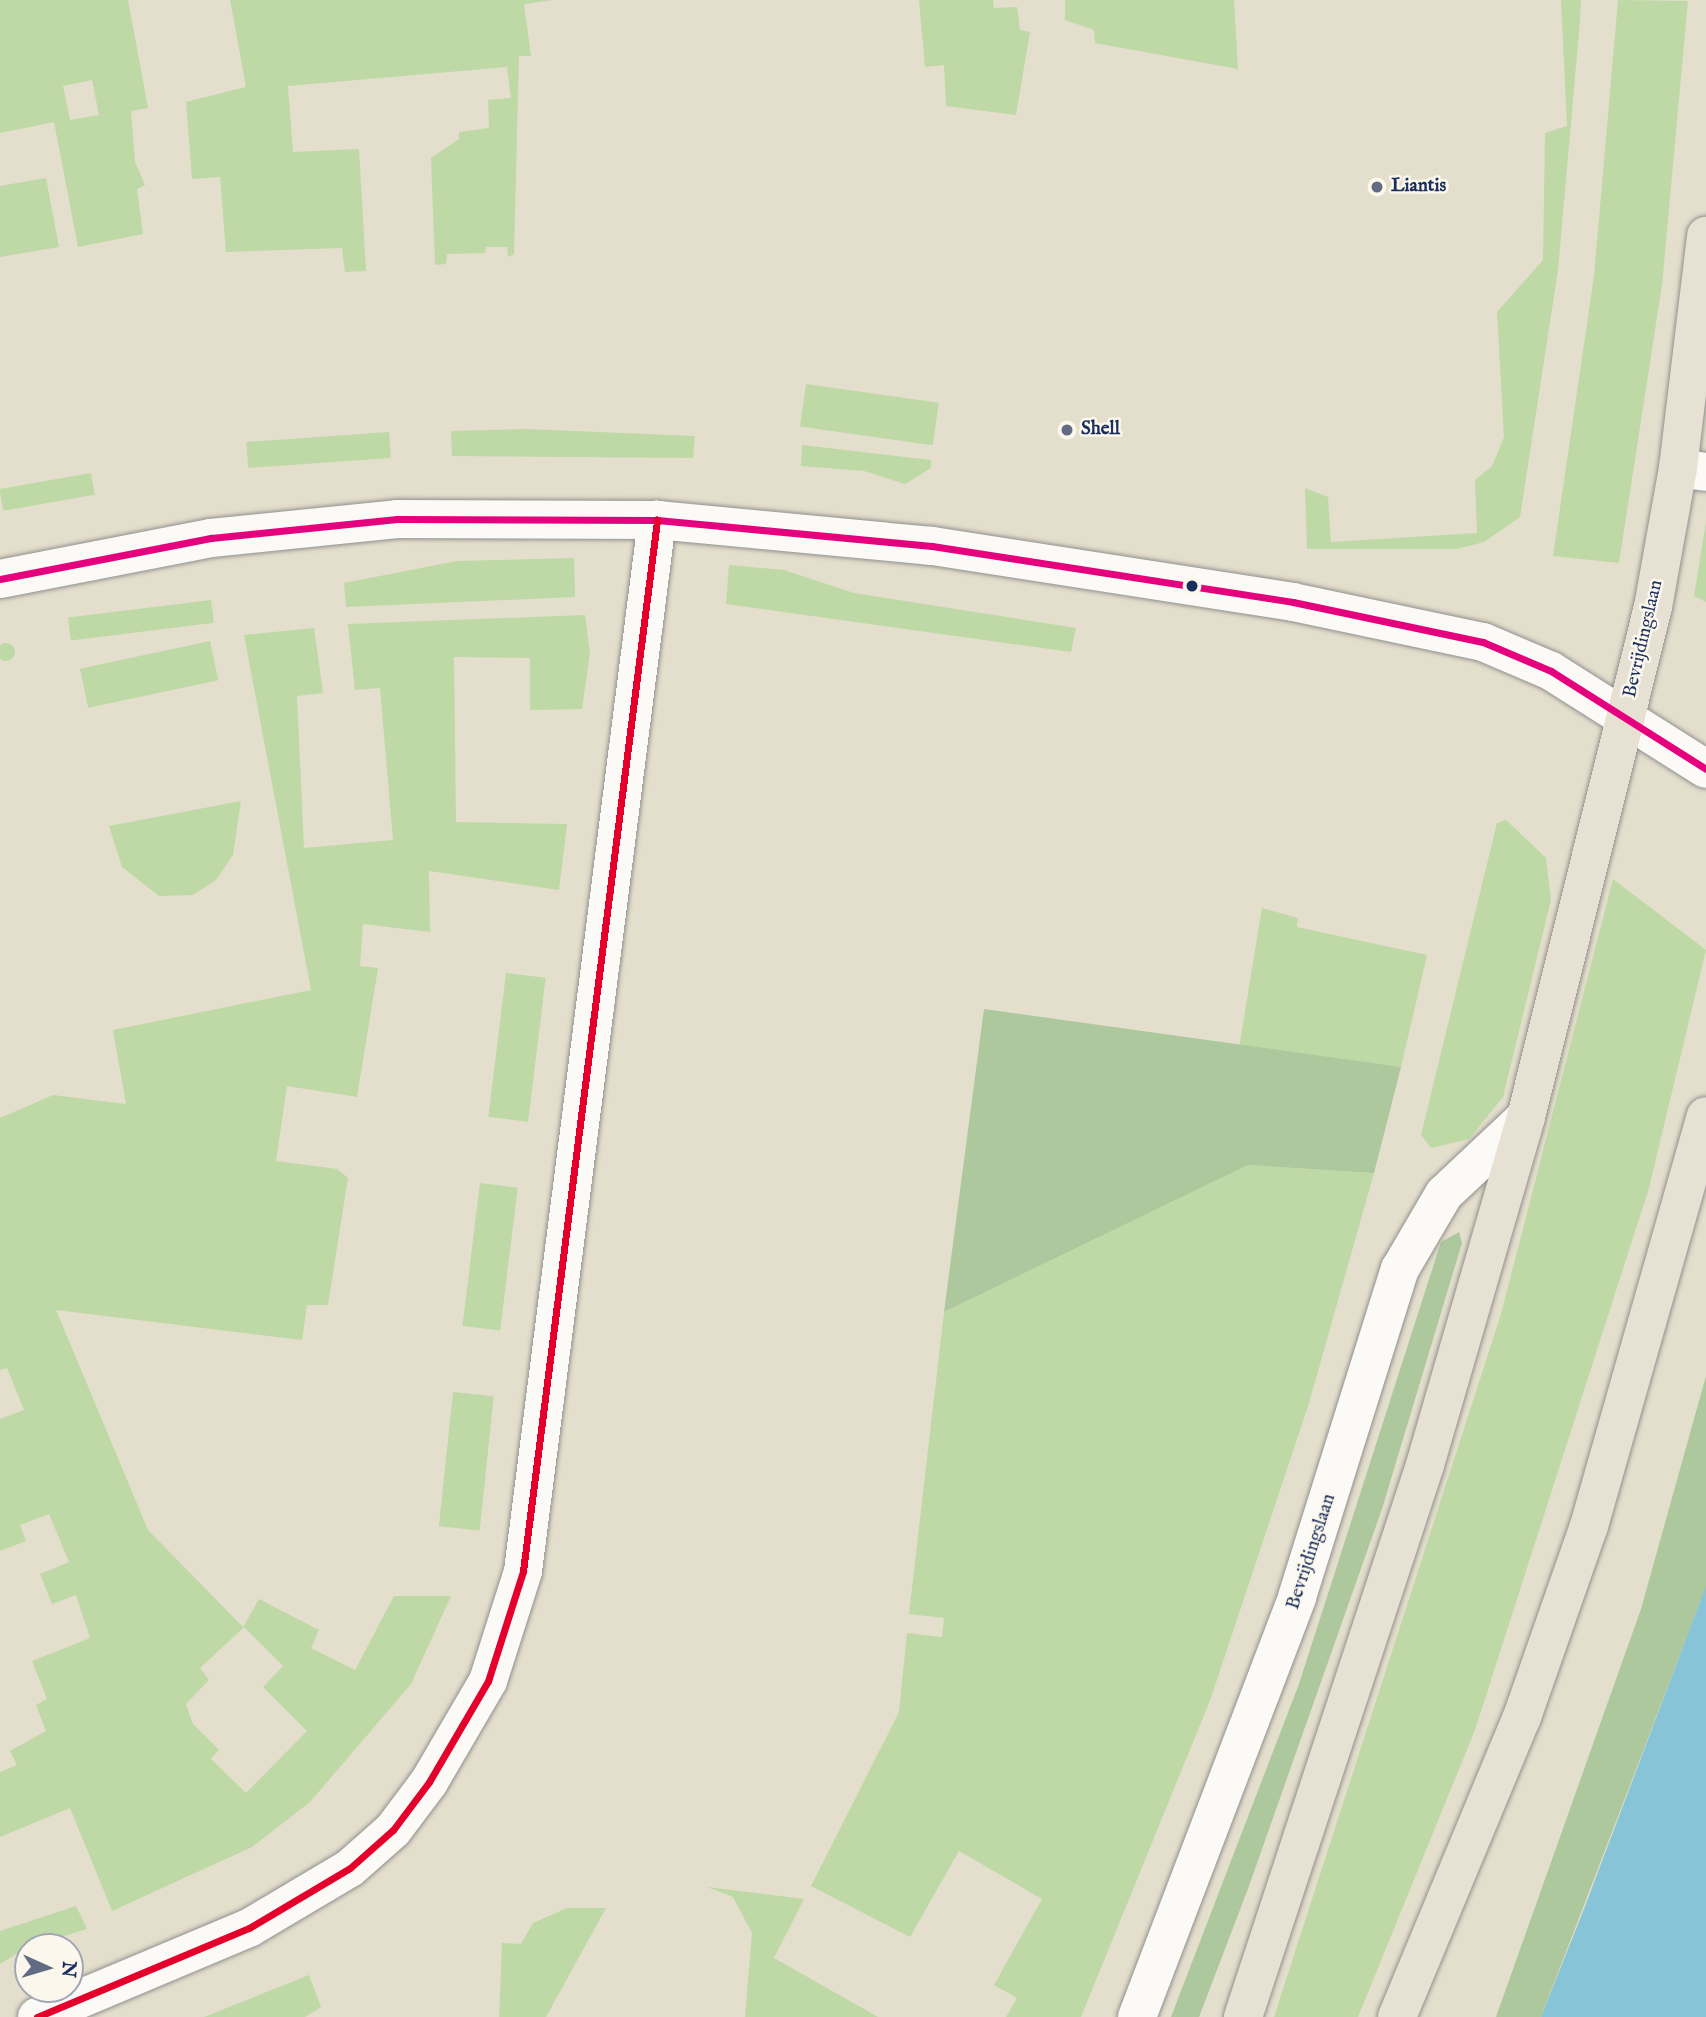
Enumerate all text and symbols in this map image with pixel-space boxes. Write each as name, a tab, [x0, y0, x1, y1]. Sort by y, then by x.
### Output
place label: Liantis	[1391, 176, 1446, 198]
marker: Liantis	[1369, 179, 1385, 195]
place label: Shell	[1081, 419, 1120, 441]
marker: Shell	[1059, 422, 1075, 438]
street label: Bevrijdingslaan	[1619, 578, 1669, 700]
unlabelled marker	[1185, 579, 1199, 593]
street label: Bevrijdingslaan	[1283, 1491, 1341, 1613]
north arrow	[14, 1933, 84, 2003]
text: N	[55, 1960, 80, 1978]

